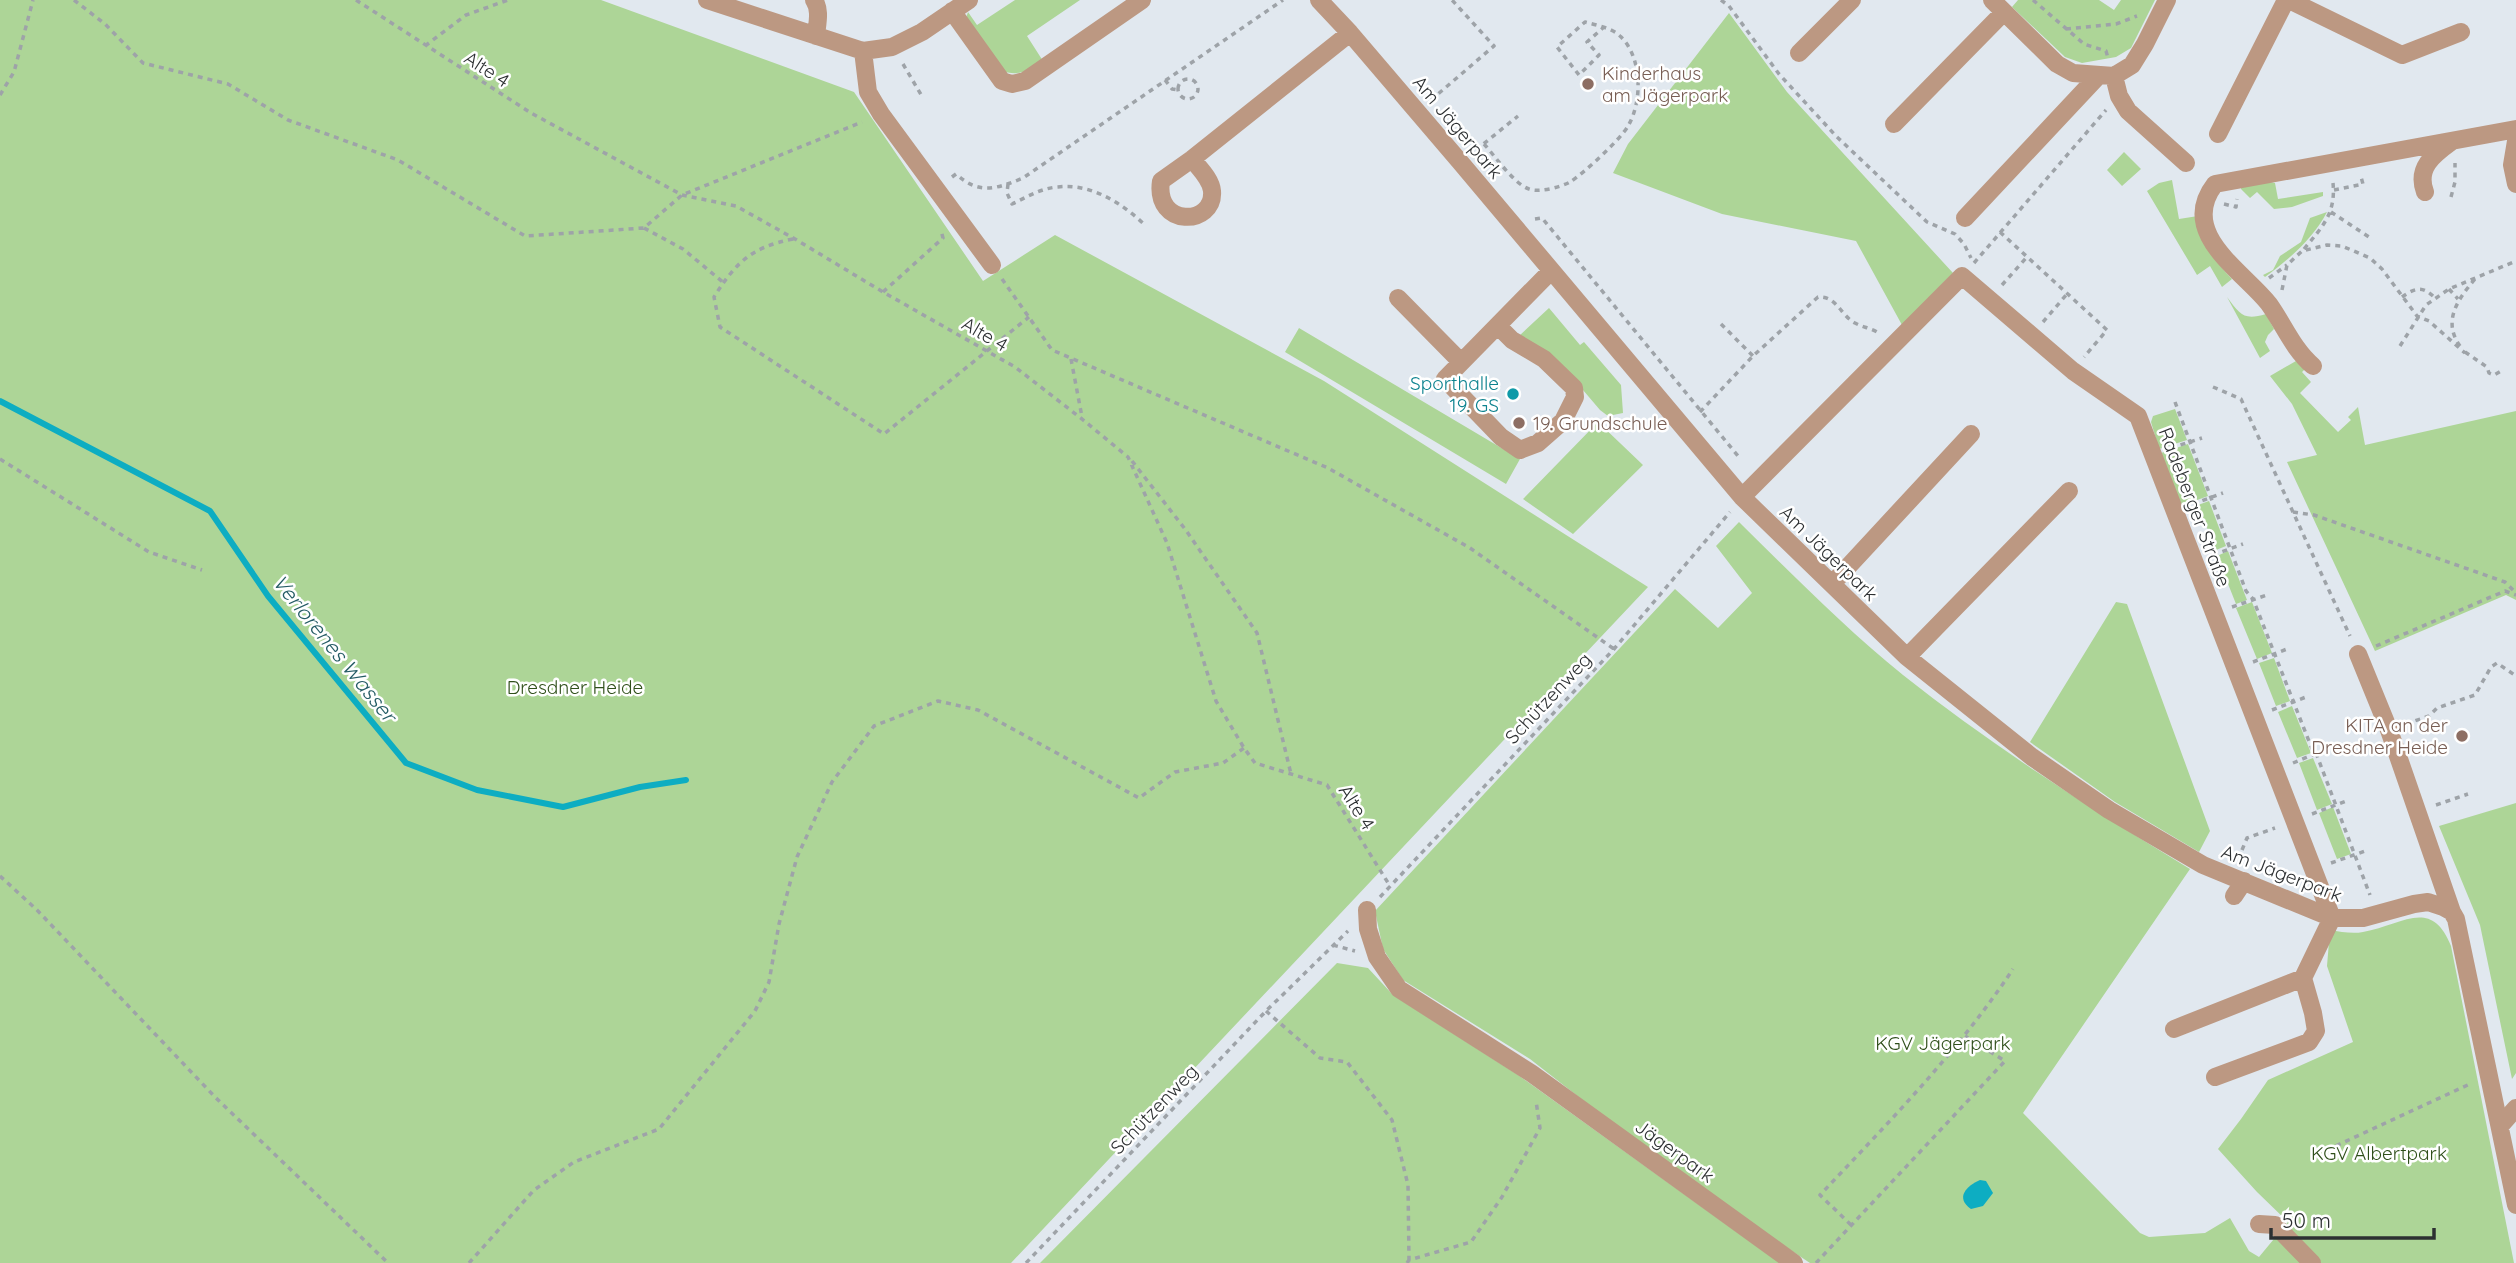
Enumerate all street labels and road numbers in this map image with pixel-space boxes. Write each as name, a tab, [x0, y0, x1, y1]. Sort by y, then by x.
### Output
street label: Alte 4	[460, 46, 514, 92]
street label: Am Jägerpark	[1408, 71, 1508, 183]
street label: Alte 4	[958, 311, 1012, 357]
street label: Radeberger Straße	[2154, 424, 2236, 590]
street label: Am Jägerpark	[1775, 500, 1883, 606]
street label: Schützenweg	[1500, 647, 1596, 749]
street label: Alte 4	[1334, 780, 1380, 834]
street label: Am Jägerpark	[2218, 839, 2346, 907]
street label: Schützenweg	[1105, 1059, 1203, 1159]
street label: Jägerpark	[1631, 1114, 1719, 1188]

